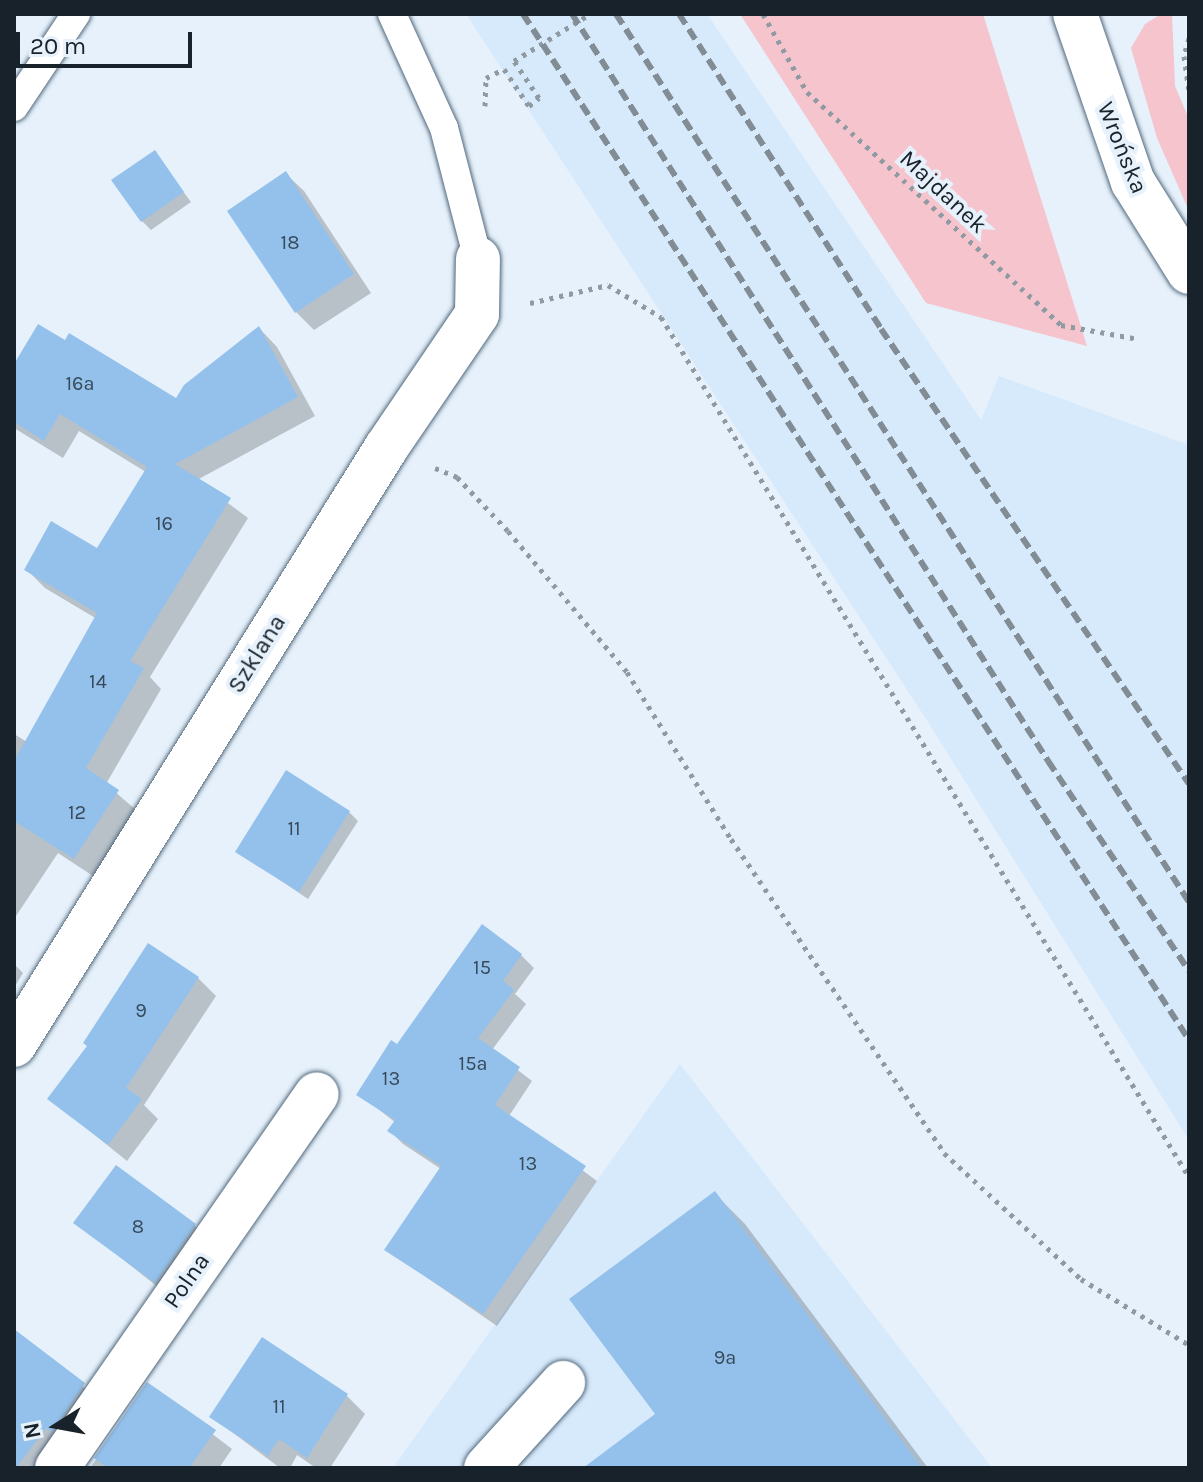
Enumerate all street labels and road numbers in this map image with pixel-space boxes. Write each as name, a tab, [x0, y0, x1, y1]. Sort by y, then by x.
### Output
street label: Wrońska	[1091, 98, 1153, 198]
street label: Majdanek	[893, 144, 993, 240]
street label: Szklana	[222, 609, 292, 699]
street label: Polna	[158, 1248, 216, 1314]

